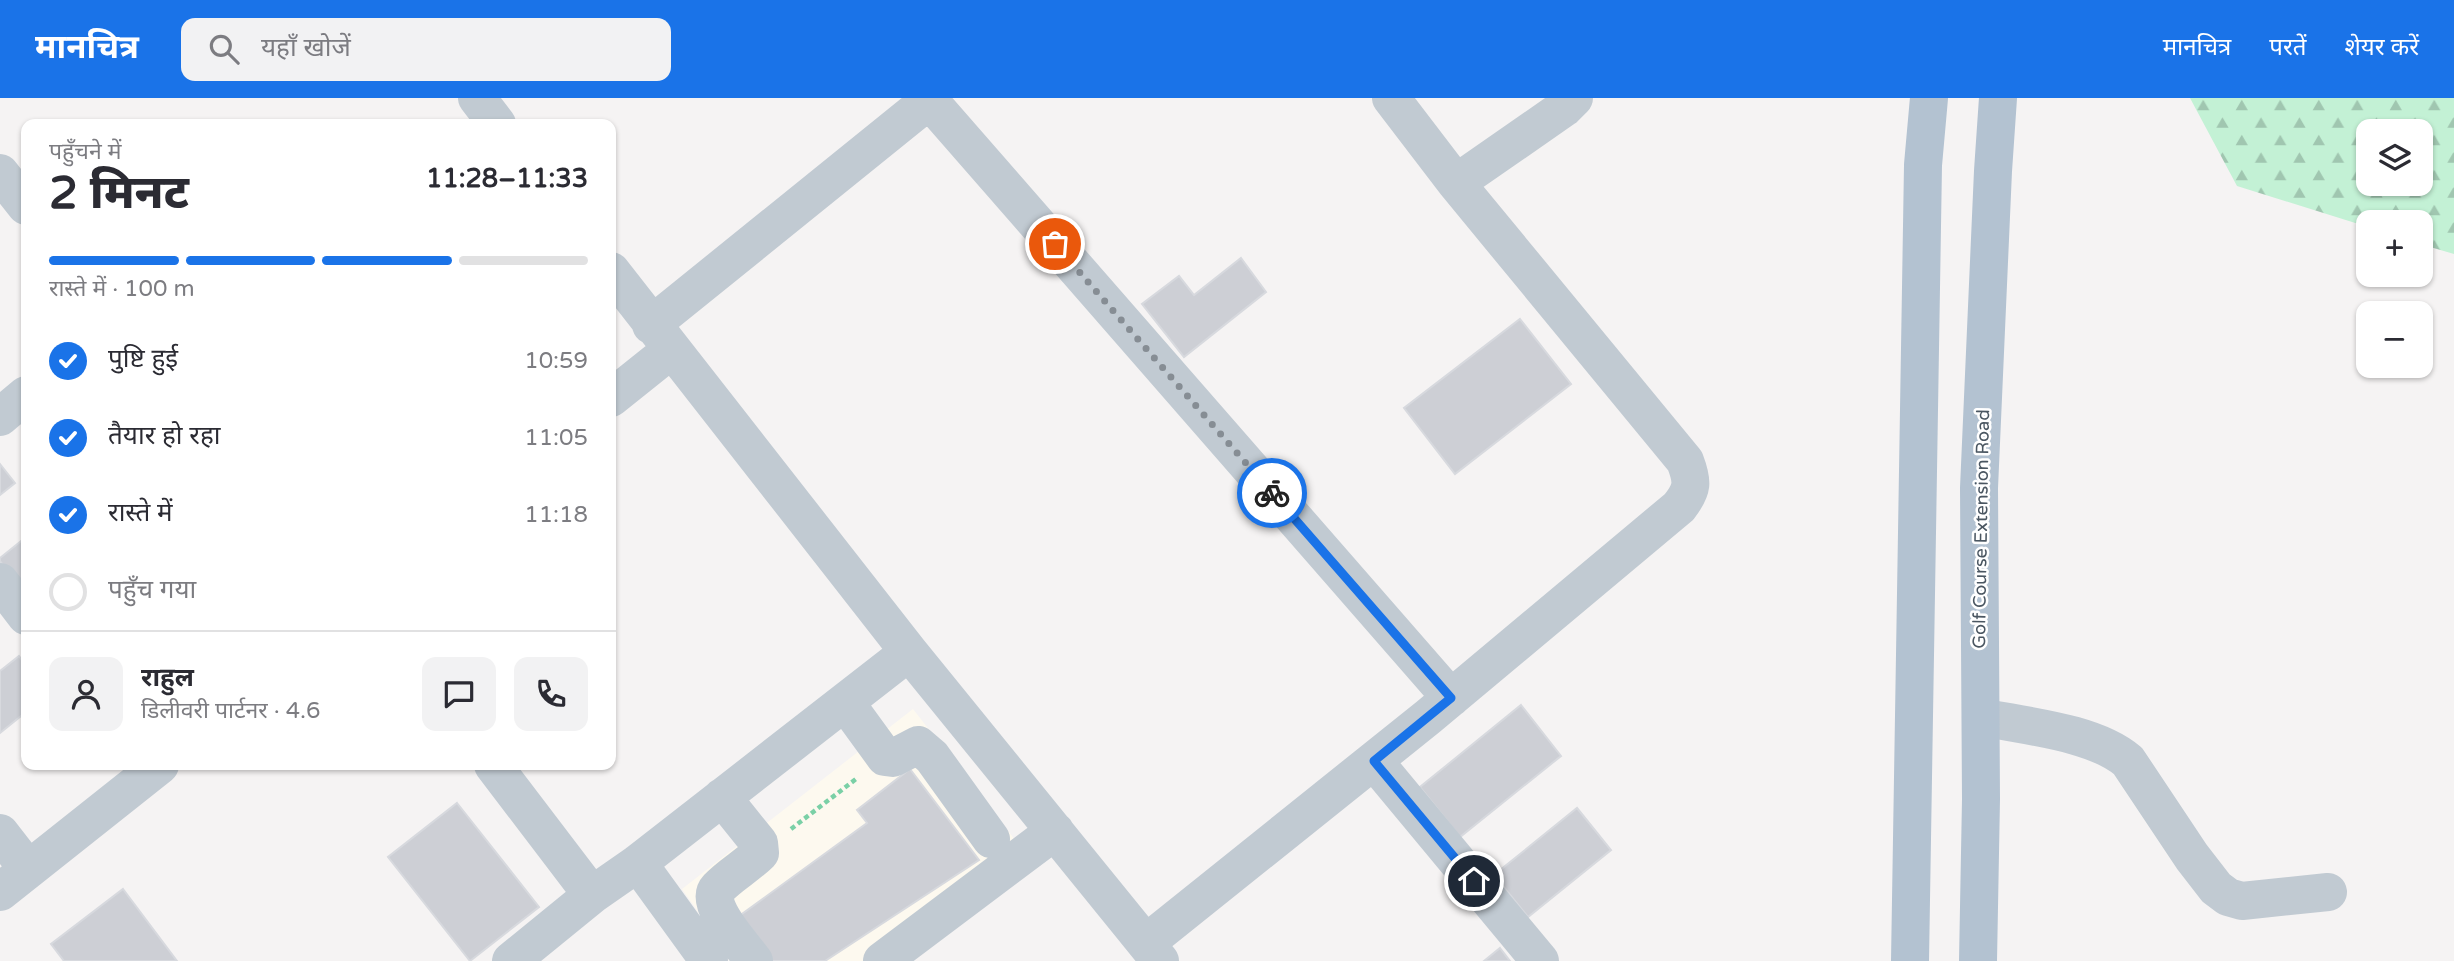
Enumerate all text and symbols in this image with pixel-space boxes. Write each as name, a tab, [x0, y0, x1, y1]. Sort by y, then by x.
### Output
search box	[181, 18, 671, 81]
text: मानचित्र	[35, 28, 139, 67]
icon: search	[205, 30, 243, 68]
text: यहाँ खोजें	[261, 32, 351, 63]
text: मानचित्र	[2163, 33, 2231, 62]
text: परतें	[2269, 33, 2306, 62]
text: शेयर करें	[2344, 33, 2419, 62]
map controls	[2356, 119, 2433, 378]
button: layers	[2356, 119, 2433, 196]
text: पहुँचने में	[49, 138, 121, 166]
text: 11:28–11:33	[426, 163, 588, 194]
text: 2 मिनट	[49, 166, 189, 221]
button: +	[2356, 210, 2433, 287]
pin	[1025, 214, 1085, 274]
icon: bag	[1036, 225, 1074, 263]
text: रास्ते में · 100 m	[49, 275, 195, 303]
button: −	[2356, 301, 2433, 378]
icon: check	[49, 342, 87, 380]
text: पुष्टि हुई	[108, 343, 178, 374]
text: 10:59	[524, 347, 588, 375]
street label: Golf Course Extension Road	[1968, 409, 1994, 649]
icon: check	[49, 419, 87, 457]
text: तैयार हो रहा	[108, 420, 221, 451]
text: 11:05	[524, 424, 588, 452]
courier	[1237, 458, 1307, 528]
icon: bike	[1253, 474, 1291, 512]
icon: check	[49, 496, 87, 534]
text: रास्ते में	[108, 497, 173, 528]
text: 11:18	[524, 501, 588, 529]
text: पहुँच गया	[108, 574, 196, 605]
button: person	[49, 657, 123, 731]
button: chat	[422, 657, 496, 731]
button: phone	[514, 657, 588, 731]
text: राहुल	[141, 662, 194, 693]
text: डिलीवरी पार्टनर · 4.6	[141, 697, 321, 725]
pin	[1444, 851, 1504, 911]
icon: home	[1455, 862, 1493, 900]

